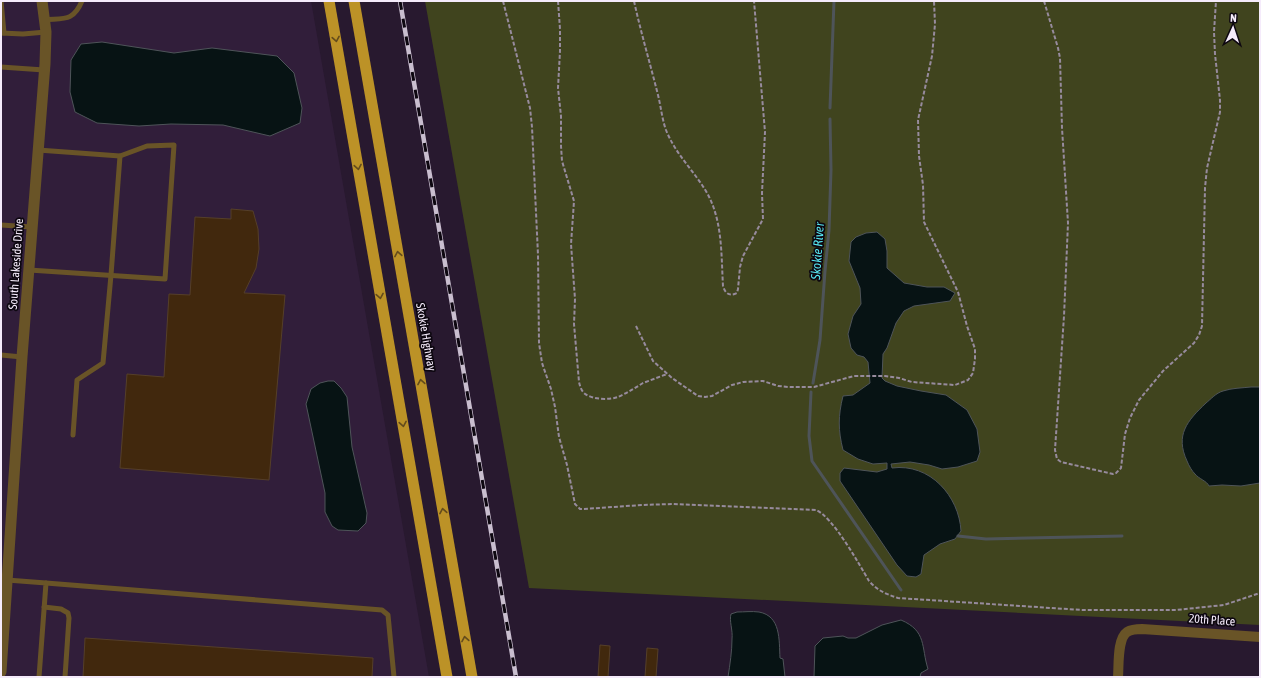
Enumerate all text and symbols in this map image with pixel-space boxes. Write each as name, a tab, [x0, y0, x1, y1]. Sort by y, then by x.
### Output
north arrow	[1213, 8, 1253, 48]
text: N	[1230, 12, 1237, 24]
one-way arrow	[331, 36, 340, 43]
one-way arrow	[353, 164, 362, 171]
street label: South Lakeside Drive	[6, 218, 26, 310]
water label: Skokie River	[808, 221, 827, 281]
one-way arrow	[395, 251, 403, 257]
one-way arrow	[376, 292, 384, 299]
street label: Skokie Highway	[413, 302, 439, 372]
one-way arrow	[417, 379, 426, 386]
one-way arrow	[398, 420, 407, 427]
one-way arrow	[439, 507, 448, 514]
street label: 20th Place	[1188, 611, 1236, 629]
one-way arrow	[462, 635, 470, 642]

